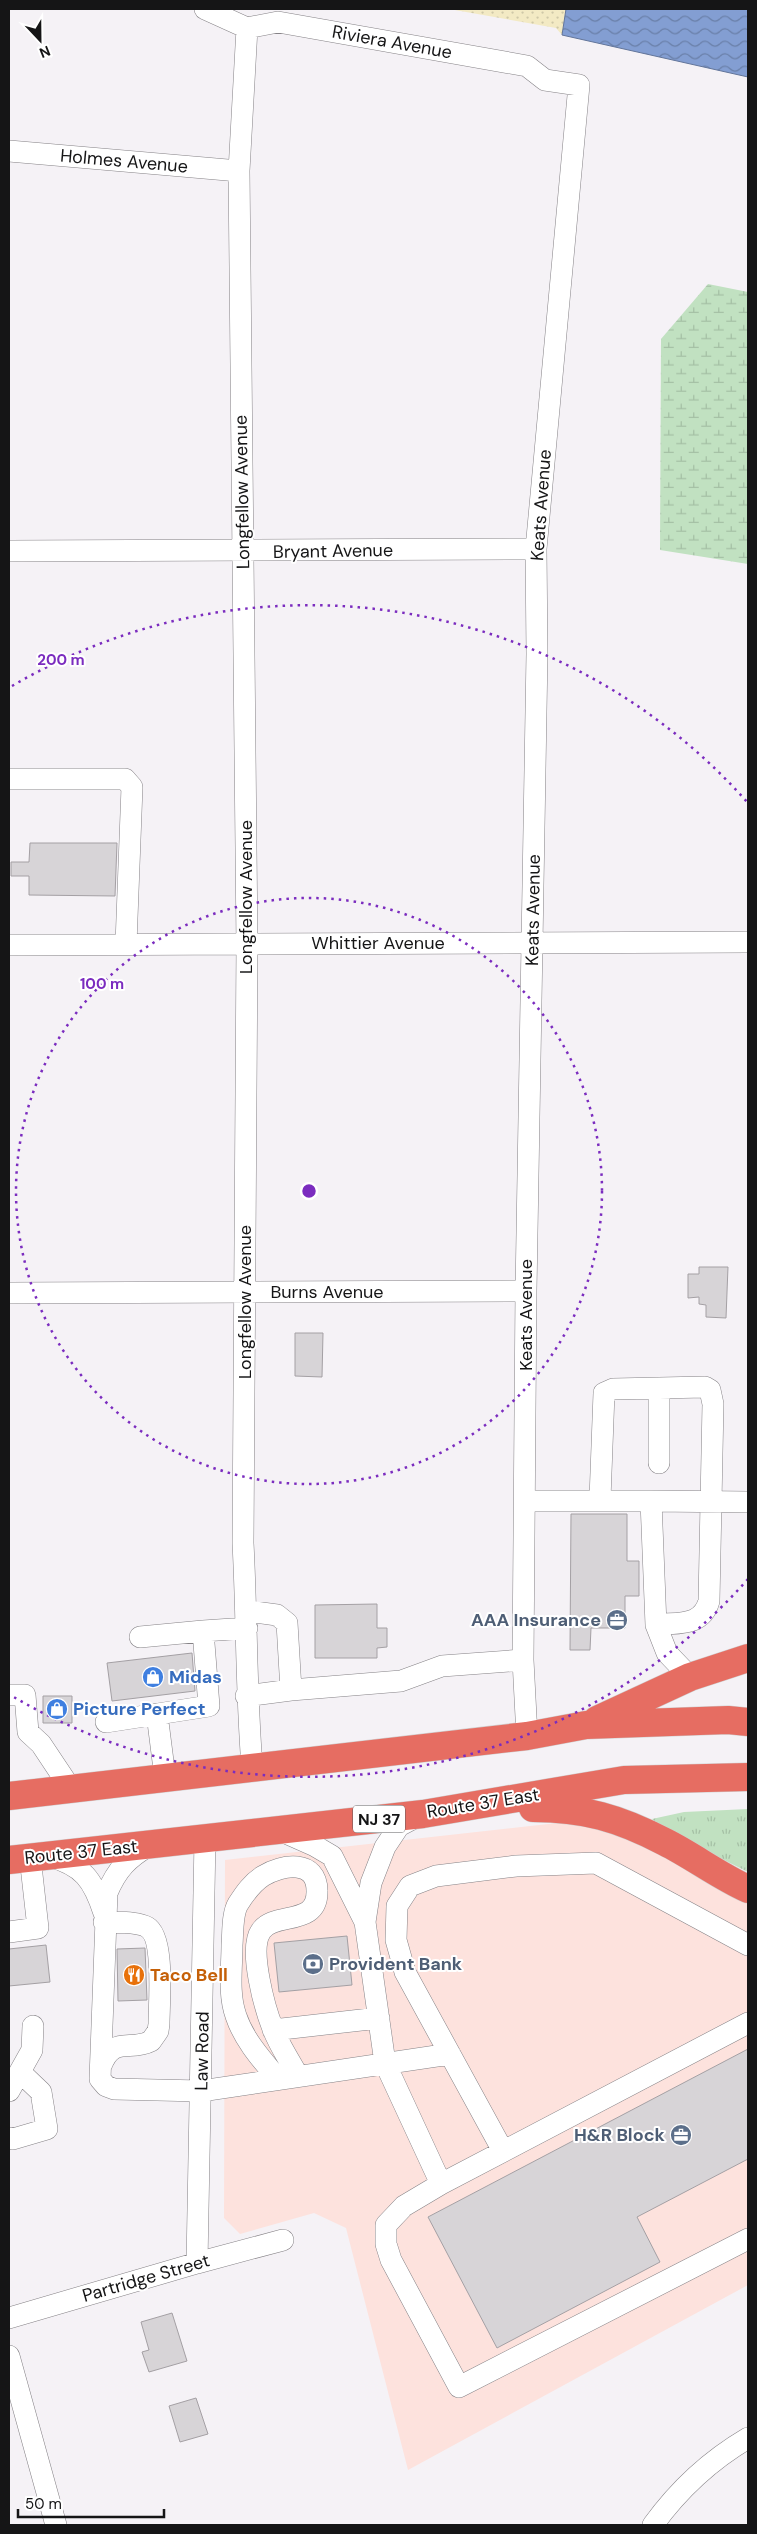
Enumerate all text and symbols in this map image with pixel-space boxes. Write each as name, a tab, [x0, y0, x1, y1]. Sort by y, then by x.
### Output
north arrow	[15, 15, 65, 65]
street label: Riviera Avenue	[330, 20, 454, 64]
text: N	[37, 42, 53, 62]
street label: Holmes Avenue	[59, 143, 189, 179]
street label: Longfellow Avenue	[229, 415, 255, 569]
street label: Keats Avenue	[525, 448, 557, 562]
street label: Bryant Avenue	[273, 538, 393, 564]
text: 200 m	[37, 650, 85, 670]
street label: Longfellow Avenue	[234, 820, 258, 974]
street label: Keats Avenue	[520, 854, 546, 966]
street label: Whittier Avenue	[311, 931, 445, 955]
text: 100 m	[80, 974, 124, 994]
centre of rings	[300, 1182, 318, 1200]
street label: Longfellow Avenue	[233, 1225, 257, 1379]
street label: Keats Avenue	[514, 1259, 538, 1371]
street label: Burns Avenue	[270, 1280, 384, 1304]
place label: AAA Insurance	[471, 1608, 601, 1632]
office icon: AAA Insurance	[605, 1608, 629, 1632]
shop icon: Midas	[141, 1665, 165, 1689]
place label: Midas	[169, 1665, 222, 1689]
shop icon: Picture Perfect	[45, 1697, 69, 1721]
place label: Picture Perfect	[73, 1697, 206, 1721]
street label: Route 37 East	[425, 1782, 541, 1824]
road number: NJ 37	[353, 1806, 405, 1832]
street label: Route 37 East	[23, 1834, 139, 1870]
bank icon: Provident Bank	[301, 1952, 325, 1976]
place label: Provident Bank	[329, 1952, 463, 1976]
restaurant icon: Taco Bell	[122, 1963, 146, 1987]
place label: Taco Bell	[150, 1963, 228, 1987]
street label: Law Road	[189, 2011, 215, 2091]
place label: H&R Block	[574, 2123, 666, 2147]
office icon: H&R Block	[669, 2123, 693, 2147]
street label: Partridge Street	[79, 2248, 213, 2308]
scale bar	[18, 2486, 164, 2518]
text: 50 m	[25, 2494, 62, 2514]

